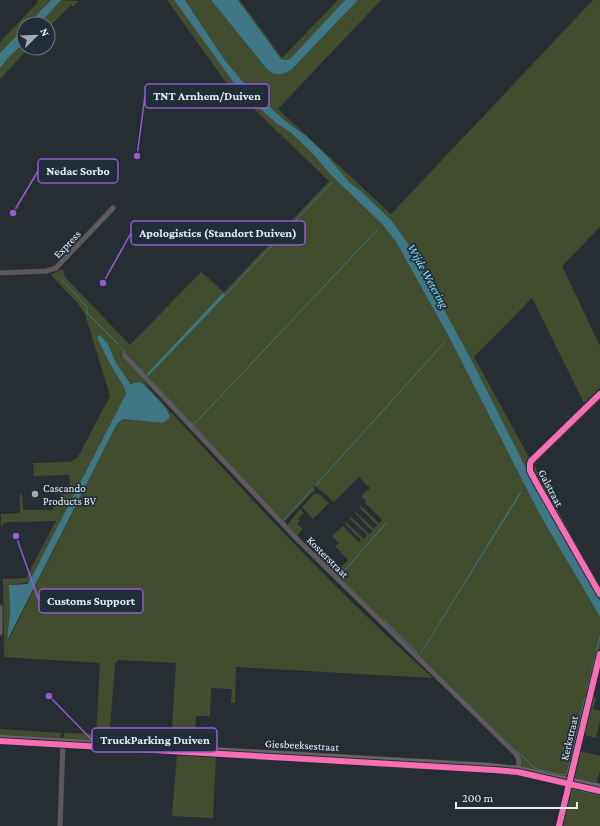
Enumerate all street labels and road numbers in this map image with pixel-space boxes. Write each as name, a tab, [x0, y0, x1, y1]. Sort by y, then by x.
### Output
street label: Express	[51, 228, 84, 261]
street label: Galstraat	[536, 467, 566, 509]
street label: Kosterstraat	[305, 534, 351, 580]
street label: Kerkstraat	[558, 714, 580, 762]
street label: Giesbeeksestraat	[265, 737, 340, 753]

